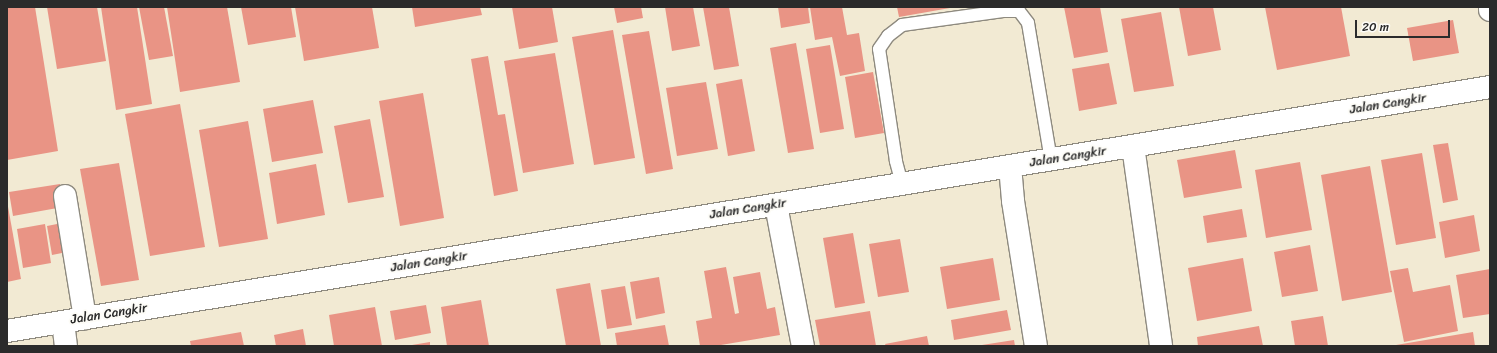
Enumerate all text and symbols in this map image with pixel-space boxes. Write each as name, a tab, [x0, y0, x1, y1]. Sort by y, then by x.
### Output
scale bar	[1357, 12, 1452, 38]
text: 20 m	[1362, 16, 1389, 38]
street label: Jalan Cangkir	[1349, 90, 1427, 118]
street label: Jalan Cangkir	[1029, 143, 1107, 171]
street label: Jalan Cangkir	[709, 195, 787, 223]
street label: Jalan Cangkir	[390, 248, 468, 276]
street label: Jalan Cangkir	[70, 300, 148, 328]

